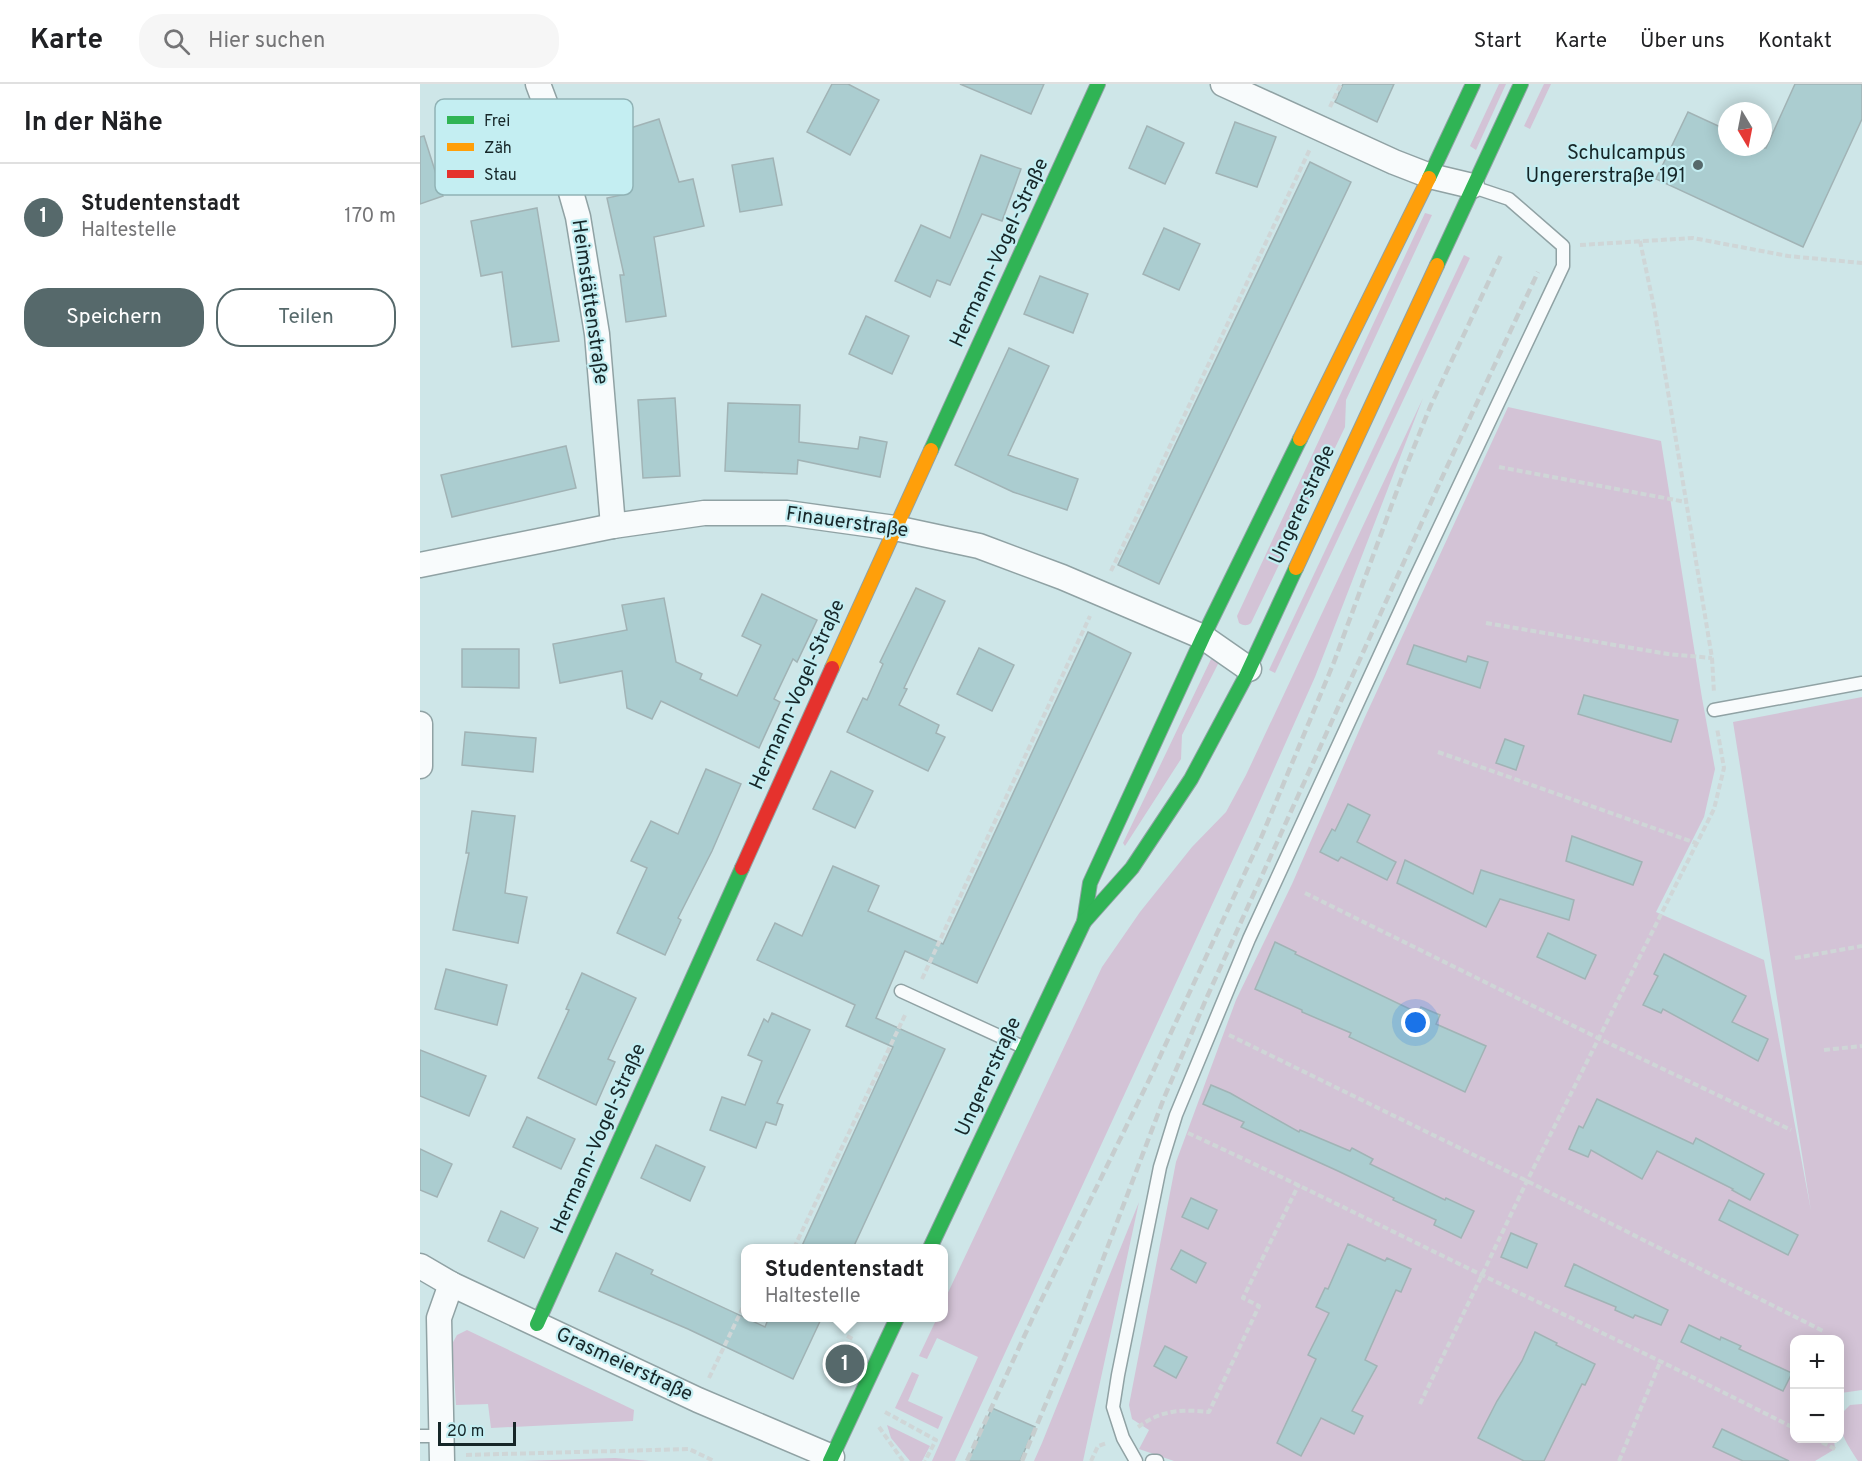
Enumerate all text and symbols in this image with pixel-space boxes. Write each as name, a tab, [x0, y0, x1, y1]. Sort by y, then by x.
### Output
search box	[139, 14, 559, 68]
text: Karte	[30, 23, 103, 59]
icon: search	[160, 25, 193, 58]
text: Hier suchen	[208, 28, 325, 55]
text: Start	[1474, 28, 1522, 55]
text: Karte	[1555, 28, 1607, 55]
text: Über uns	[1640, 28, 1725, 55]
text: Kontakt	[1758, 28, 1832, 55]
legend	[435, 99, 633, 195]
north arrow	[1718, 102, 1772, 156]
text: In der Nähe	[24, 107, 163, 140]
text: Frei	[484, 112, 510, 132]
text: Zäh	[484, 139, 512, 159]
place label: Schulcampus Ungererstraße 191	[1526, 141, 1686, 190]
street label: Hermann-Vogel-Straße	[945, 154, 1055, 352]
marker: Schulcampus Ungererstraße 191	[1691, 158, 1705, 172]
text: Stau	[484, 166, 517, 186]
text: Studentenstadt	[81, 191, 240, 218]
text: 1	[40, 204, 48, 230]
text: 170 m	[344, 204, 396, 230]
text: Haltestelle	[81, 218, 177, 244]
street label: Heimstättenstraße	[565, 218, 613, 386]
button: Speichern	[24, 288, 204, 347]
button: Teilen	[216, 288, 396, 347]
street label: Ungererstraße	[1264, 441, 1342, 569]
street label: Finauerstraße	[784, 502, 910, 544]
street label: Hermann-Vogel-Straße	[744, 596, 852, 794]
your location	[1401, 1008, 1430, 1037]
street label: Ungererstraße	[950, 1013, 1028, 1141]
street label: Hermann-Vogel-Straße	[545, 1040, 653, 1238]
popup	[741, 1244, 948, 1322]
text: Studentenstadt	[765, 1257, 924, 1284]
text: Haltestelle	[765, 1284, 860, 1310]
street label: Grasmeierstraße	[551, 1322, 697, 1408]
map controls	[1790, 1335, 1844, 1443]
button: +	[1790, 1335, 1844, 1389]
pin: 1	[826, 1342, 864, 1386]
button: −	[1790, 1389, 1844, 1443]
scale bar	[438, 1419, 516, 1446]
text: 20 m	[447, 1422, 484, 1442]

